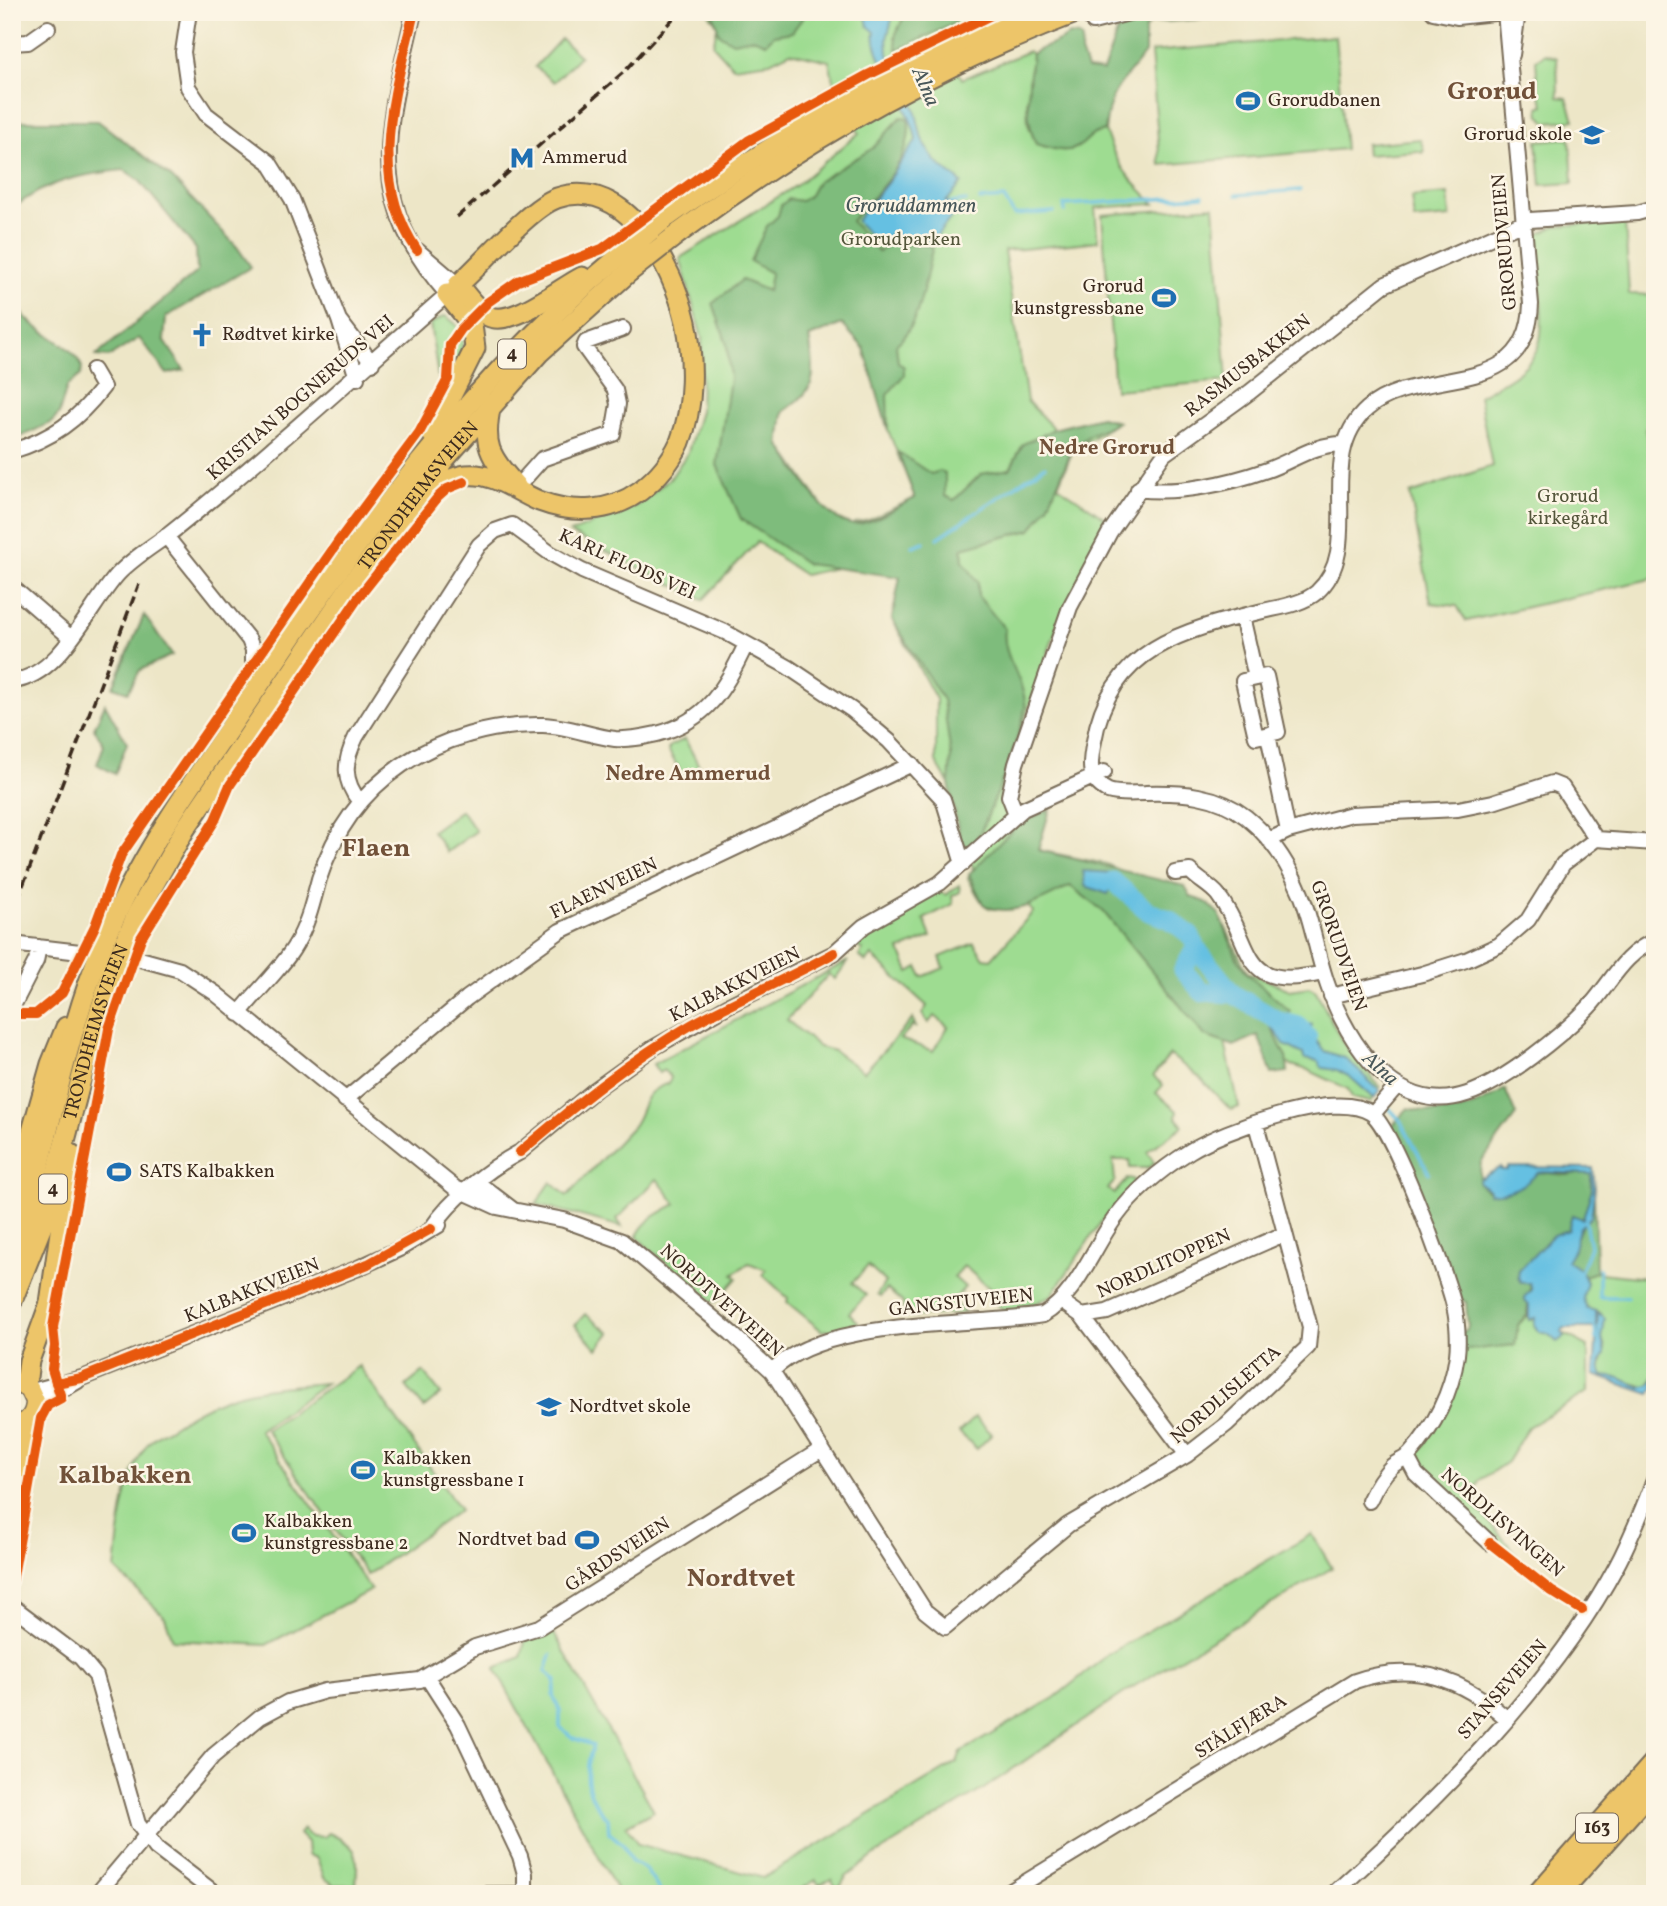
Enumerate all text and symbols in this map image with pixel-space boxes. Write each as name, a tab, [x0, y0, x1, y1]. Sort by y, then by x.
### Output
water label: Alna	[903, 62, 946, 111]
district label: Grorud	[1447, 74, 1537, 110]
sports icon: Grorudbanen	[1234, 87, 1262, 115]
place label: Grorudbanen	[1268, 88, 1381, 114]
school or university icon: Grorud skole	[1578, 121, 1606, 149]
place label: Grorud skole	[1464, 122, 1572, 148]
metro station icon: Ammerud	[508, 144, 536, 172]
place label: Ammerud	[542, 145, 627, 171]
street label: GRORUDVEIEN	[1486, 173, 1524, 311]
water label: Groruddammen	[846, 192, 977, 221]
park label: Grorudparken	[841, 227, 961, 253]
place label: Grorud kunstgressbane	[1014, 274, 1144, 322]
sports icon: Grorud kunstgressbane	[1150, 284, 1178, 312]
street label: RASMUSBAKKEN	[1179, 308, 1317, 424]
street label: KRISTIAN BOGNERUDS VEI	[202, 309, 400, 487]
church icon: Rødtvet kirke	[188, 321, 216, 349]
place label: Rødtvet kirke	[222, 322, 335, 348]
road number: 4	[498, 340, 526, 368]
street label: TRONDHEIMSVEIEN	[353, 416, 485, 576]
district label: Nedre Grorud	[1039, 434, 1175, 463]
park label: Grorud kirkegård	[1528, 484, 1608, 532]
street label: KARL FLODS VEI	[554, 523, 700, 607]
district label: Nedre Ammerud	[605, 760, 771, 789]
district label: Flaen	[342, 831, 410, 867]
street label: FLAENVEIEN	[546, 852, 662, 926]
street label: GRORUDVEIEN	[1303, 877, 1373, 1015]
street label: TRONDHEIMSVEIEN	[58, 940, 136, 1123]
street label: KALBAKKVEIEN	[665, 941, 805, 1029]
water label: Alna	[1355, 1044, 1405, 1093]
sports icon: SATS Kalbakken	[105, 1158, 133, 1186]
place label: SATS Kalbakken	[139, 1159, 275, 1185]
road number: 4	[39, 1174, 67, 1204]
street label: NORDLITOPPEN	[1093, 1223, 1235, 1305]
street label: NORDTVETVEIEN	[654, 1239, 788, 1363]
street label: KALBAKKVEIEN	[180, 1252, 324, 1330]
street label: GANGSTUVEIEN	[888, 1282, 1034, 1324]
street label: NORDLISLETTA	[1165, 1340, 1287, 1450]
school or university icon: Nordtvet skole	[535, 1393, 563, 1421]
place label: Nordtvet skole	[569, 1394, 691, 1420]
place label: Kalbakken kunstgressbane 1	[383, 1446, 525, 1494]
sports icon: Kalbakken kunstgressbane 1	[349, 1456, 377, 1484]
district label: Kalbakken	[58, 1458, 192, 1494]
street label: NORDLISVINGEN	[1435, 1462, 1569, 1584]
place label: Kalbakken kunstgressbane 2	[264, 1509, 408, 1557]
street label: GÅRDSVEIEN	[560, 1511, 676, 1599]
sports icon: Kalbakken kunstgressbane 2	[230, 1519, 258, 1547]
sports icon: Nordtvet bad	[573, 1526, 601, 1554]
place label: Nordtvet bad	[458, 1527, 567, 1553]
district label: Nordtvet	[687, 1561, 796, 1597]
street label: STANSEVEIEN	[1452, 1634, 1554, 1746]
street label: STÅLFJÆRA	[1190, 1688, 1292, 1766]
road number: 163	[1576, 1814, 1618, 1842]

